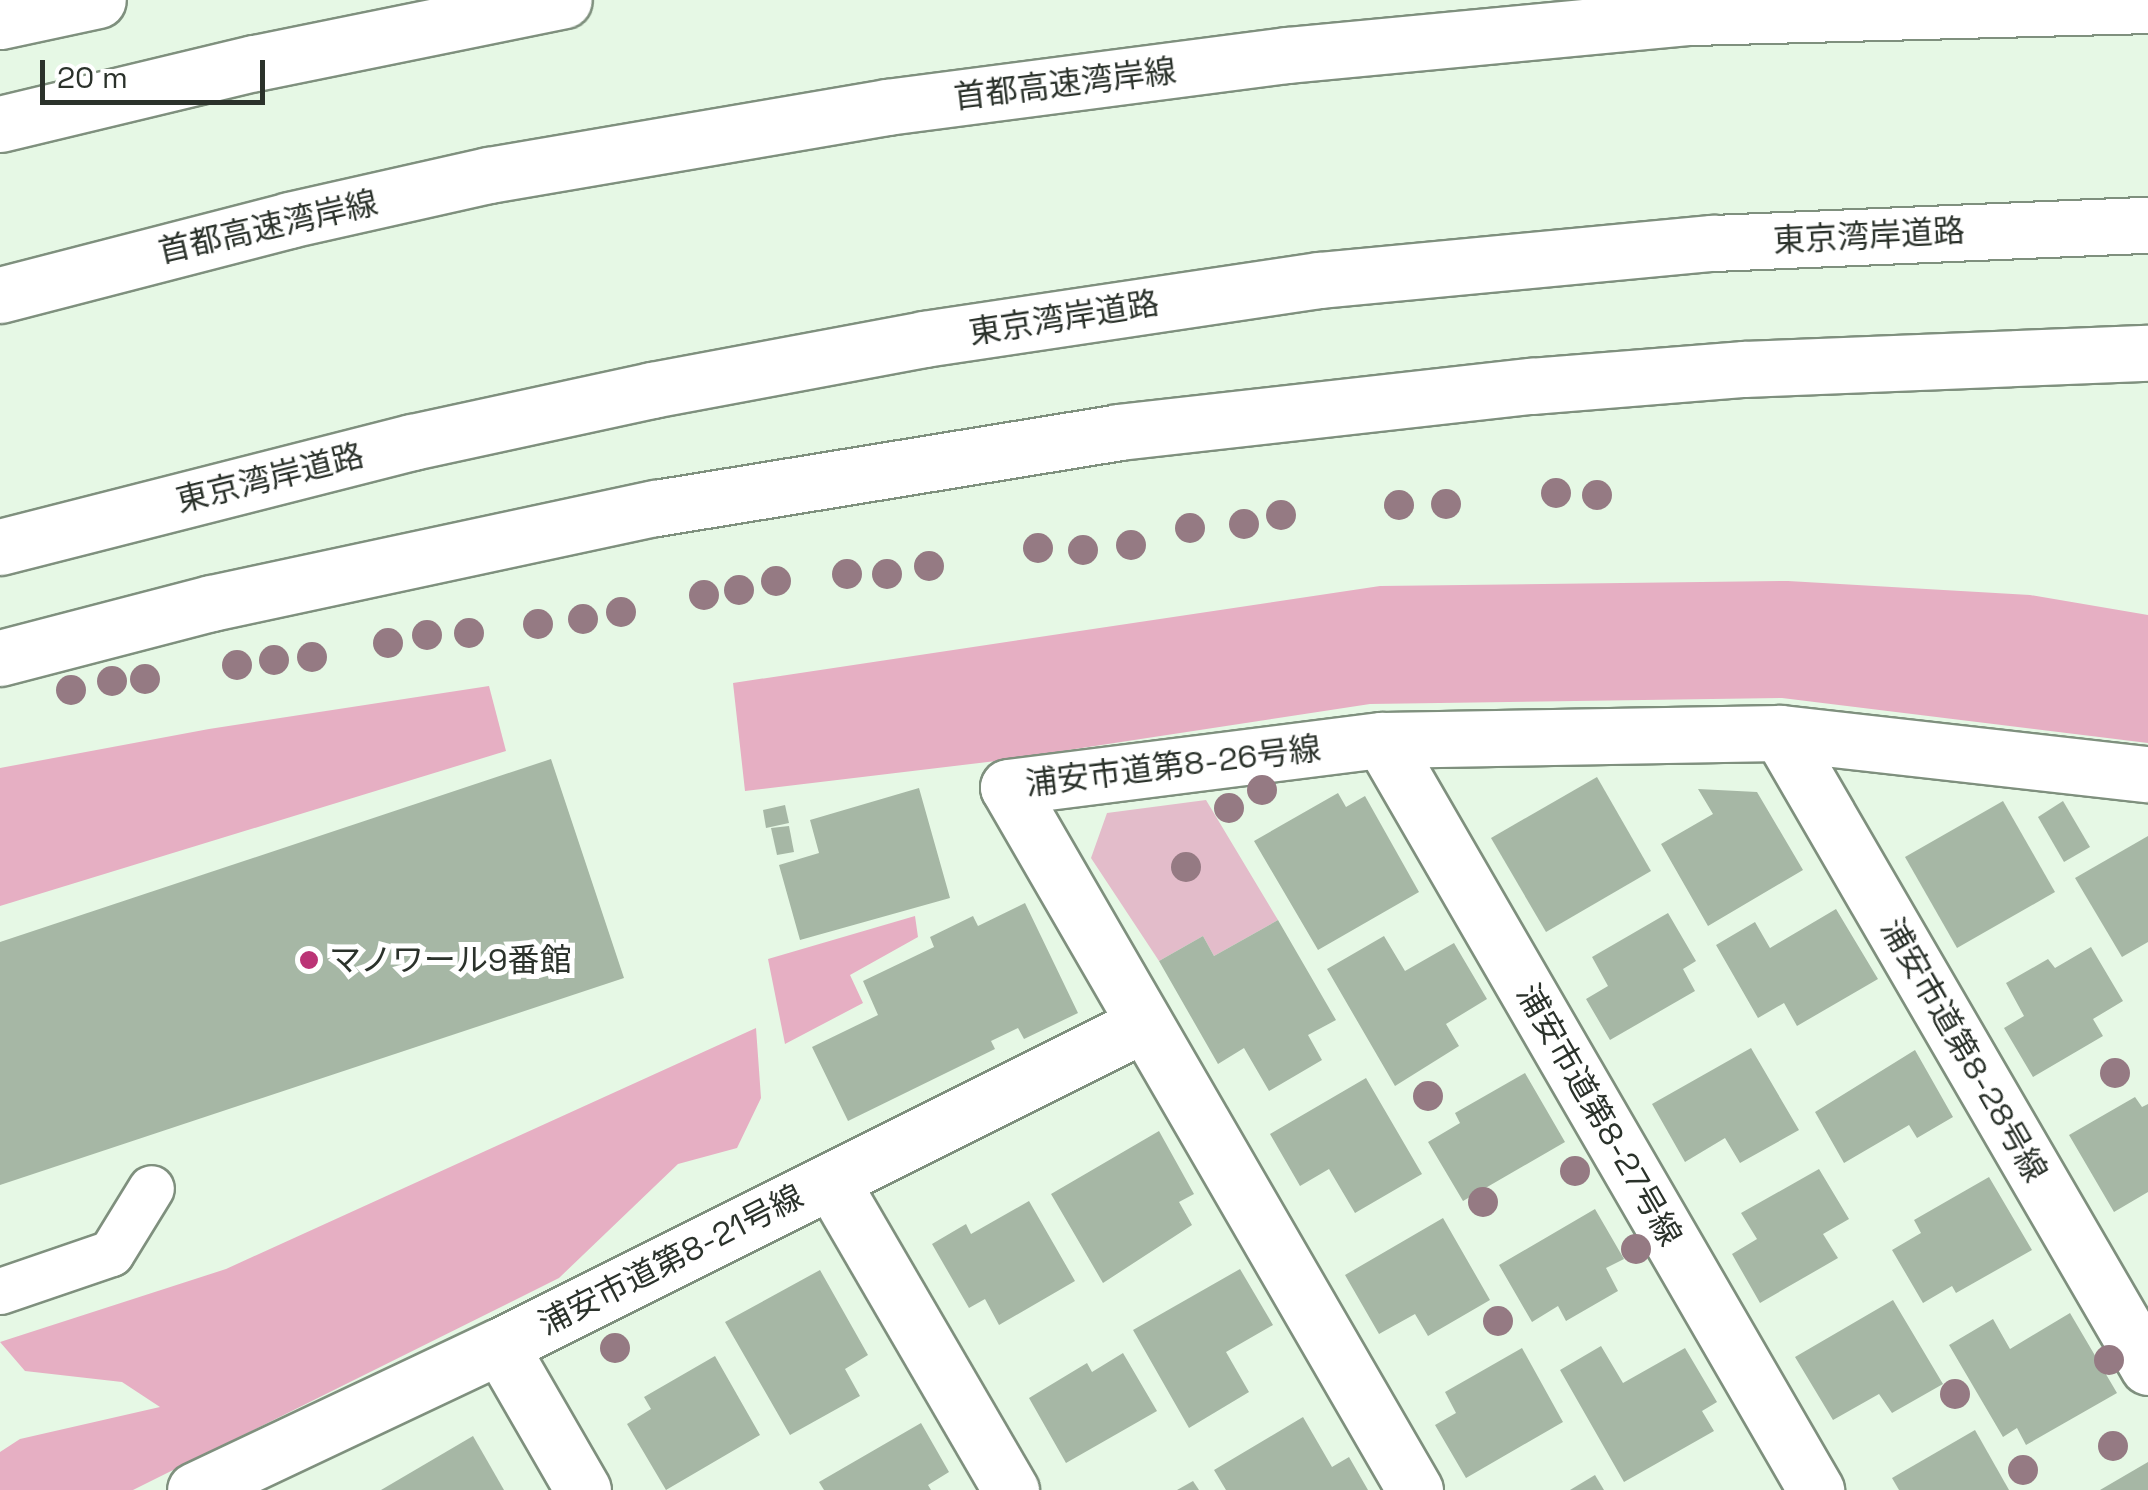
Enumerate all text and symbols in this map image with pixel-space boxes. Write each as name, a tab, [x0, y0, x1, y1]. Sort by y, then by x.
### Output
scale bar	[45, 40, 270, 102]
street label: 首都高速湾岸線	[951, 51, 1179, 117]
text: 20 m	[57, 58, 128, 97]
street label: 首都高速湾岸線	[155, 183, 381, 271]
street label: 東京湾岸道路	[1772, 212, 1966, 260]
street label: 東京湾岸道路	[966, 284, 1162, 352]
street label: 東京湾岸道路	[172, 436, 368, 520]
street label: 浦安市道第8-26号線	[1023, 729, 1323, 803]
street label: 浦安市道第8-28号線	[1873, 911, 2055, 1189]
place label: マノワール9番館	[329, 941, 573, 979]
marker: マノワール9番館	[298, 949, 320, 971]
street label: 浦安市道第8-27号線	[1508, 977, 1690, 1253]
street label: 浦安市道第8-21号線	[533, 1177, 809, 1343]

